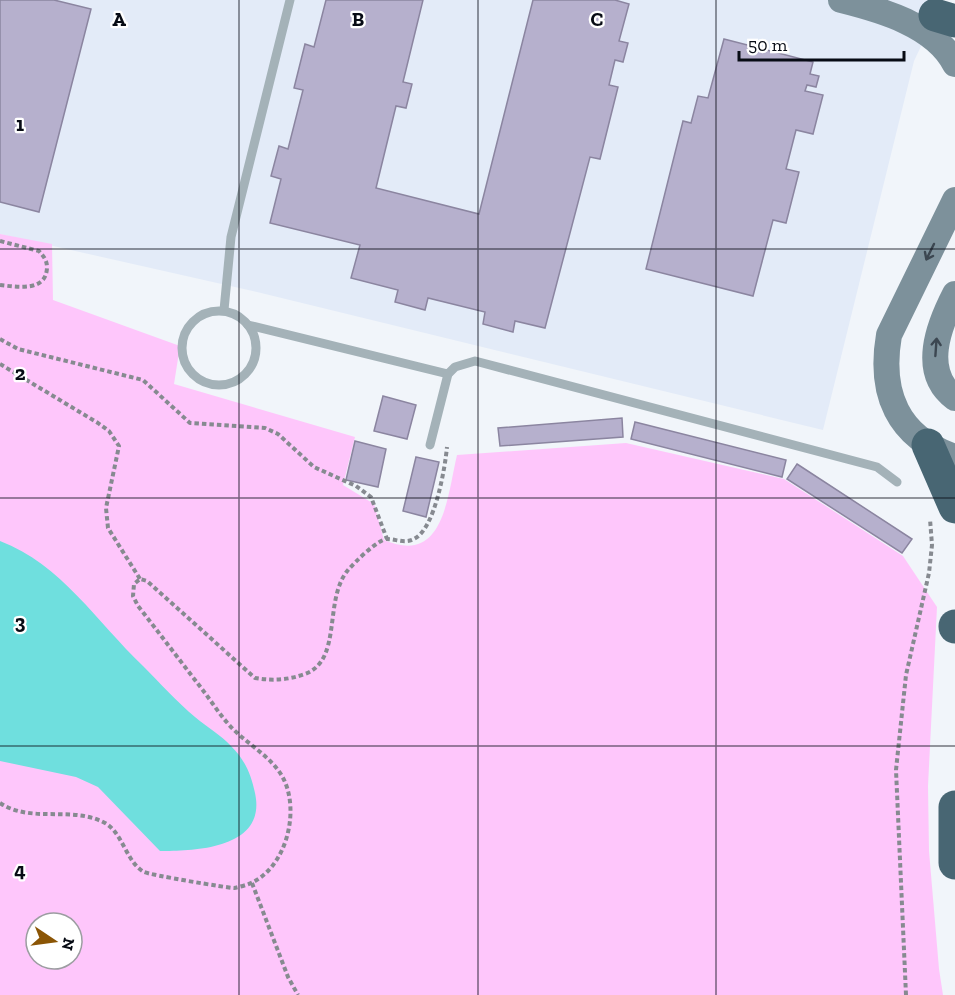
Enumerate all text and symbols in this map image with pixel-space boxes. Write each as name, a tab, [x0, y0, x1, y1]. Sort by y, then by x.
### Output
text: A	[112, 7, 126, 31]
text: B	[352, 7, 364, 31]
text: C	[591, 7, 604, 31]
scale bar	[739, 24, 904, 62]
text: 50 m	[748, 34, 788, 56]
text: 1	[16, 112, 24, 136]
one-way arrow	[923, 243, 935, 261]
one-way arrow	[931, 338, 942, 358]
text: 2	[15, 361, 26, 385]
text: 3	[15, 610, 26, 634]
text: 4	[14, 858, 26, 882]
north arrow	[24, 911, 84, 971]
text: N	[58, 936, 79, 952]

